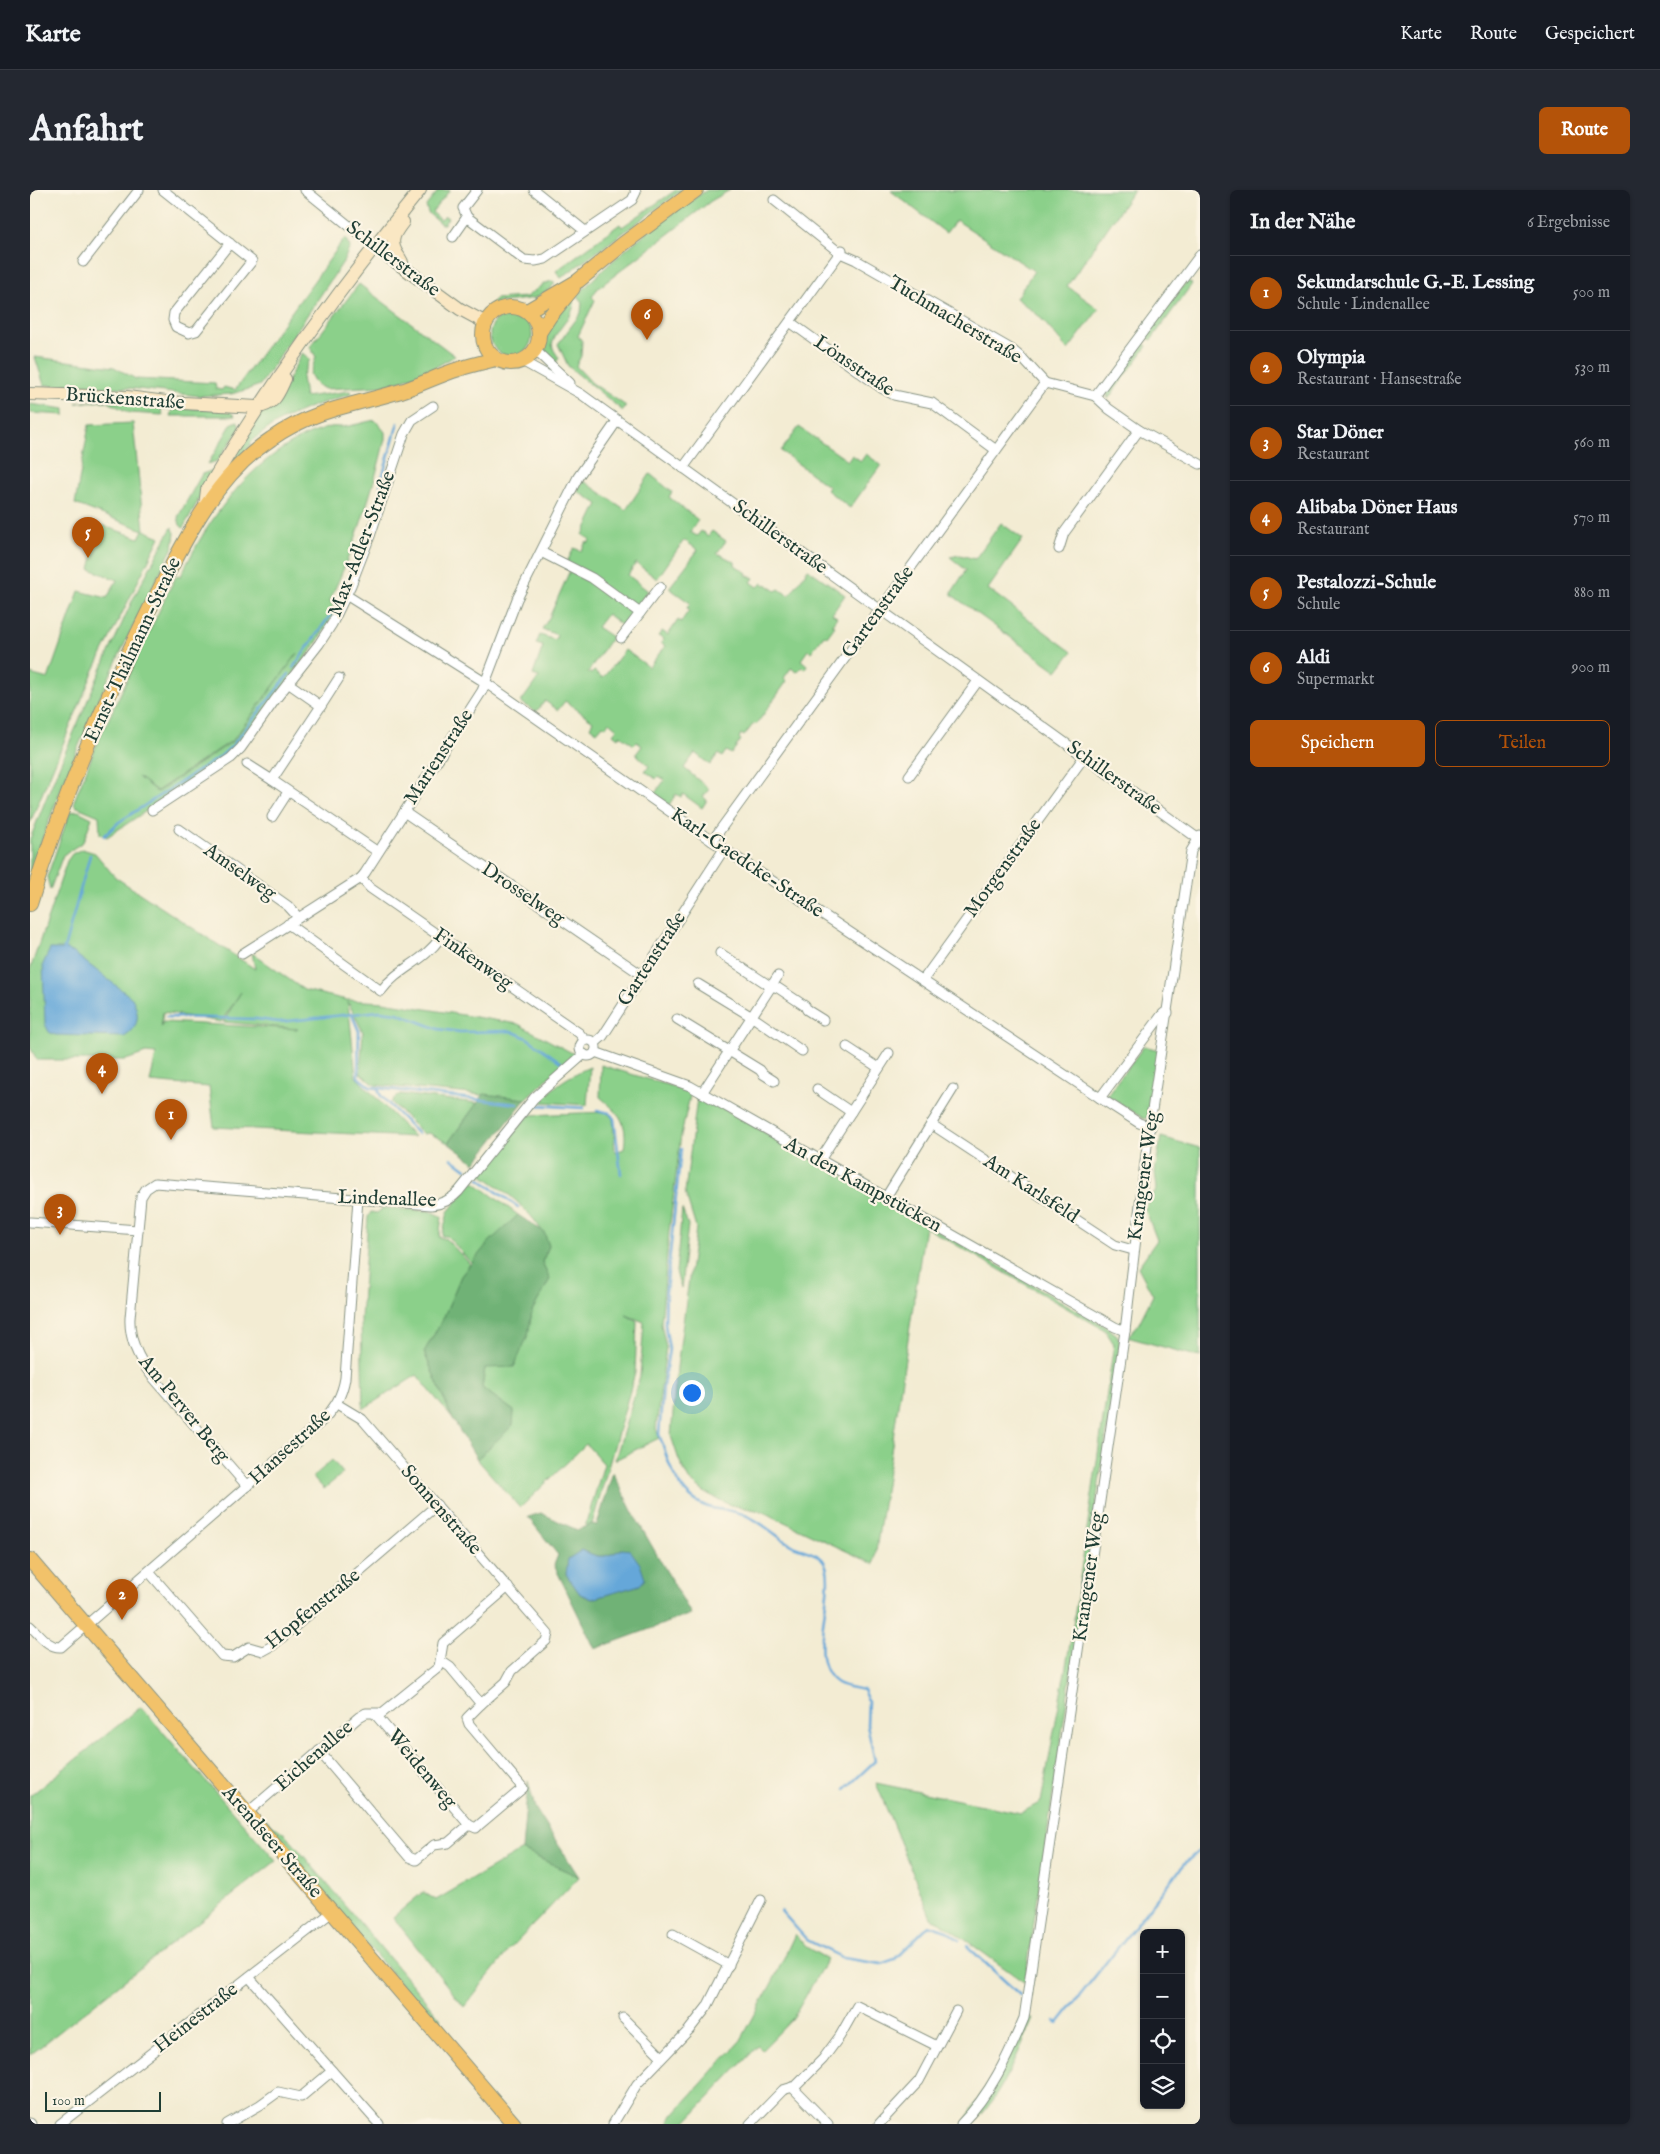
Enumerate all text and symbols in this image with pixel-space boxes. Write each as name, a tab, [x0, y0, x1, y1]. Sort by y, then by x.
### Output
text: Karte	[25, 19, 81, 50]
text: Karte	[1400, 23, 1442, 46]
text: Route	[1470, 23, 1517, 46]
text: Gespeichert	[1545, 23, 1635, 46]
button: Route	[1539, 107, 1630, 154]
text: Anfahrt	[30, 108, 144, 153]
text: In der Nähe	[1250, 209, 1356, 236]
text: 6 Ergebnisse	[1527, 213, 1610, 233]
street label: Schillerstraße	[341, 215, 445, 303]
street label: Tuchmacherstraße	[884, 270, 1026, 370]
text: Sekundarschule G.-E. Lessing	[1297, 271, 1534, 295]
text: 1	[1263, 283, 1269, 303]
text: 500 m	[1573, 283, 1610, 303]
text: Schule · Lindenallee	[1297, 295, 1430, 315]
pin: 6	[631, 299, 663, 340]
street label: Lönsstraße	[809, 330, 899, 402]
text: Olympia	[1297, 346, 1365, 370]
text: 2	[1262, 358, 1270, 378]
text: 530 m	[1575, 358, 1610, 378]
text: Restaurant · Hansestraße	[1297, 370, 1462, 390]
street label: Brückenstraße	[65, 382, 185, 416]
text: Star Döner	[1297, 421, 1384, 445]
text: 3	[1263, 433, 1269, 453]
text: 560 m	[1574, 433, 1610, 453]
text: Restaurant	[1297, 445, 1370, 465]
street label: Max-Adler-Straße	[323, 467, 401, 621]
street label: Schillerstraße	[728, 494, 832, 580]
text: Alibaba Döner Haus	[1297, 496, 1457, 520]
text: 4	[1262, 508, 1270, 528]
text: 570 m	[1573, 508, 1610, 528]
pin: 5	[72, 517, 104, 558]
text: Restaurant	[1297, 520, 1370, 540]
street label: Ernst-Thälmann-Straße	[79, 553, 187, 747]
street label: Gartenstraße	[836, 561, 920, 663]
text: Pestalozzi-Schule	[1297, 571, 1436, 595]
text: 5	[1263, 583, 1269, 603]
text: 880 m	[1574, 583, 1610, 603]
text: Schule	[1297, 595, 1340, 615]
text: Aldi	[1297, 646, 1330, 670]
text: 6	[1263, 658, 1269, 678]
text: 900 m	[1571, 658, 1610, 678]
text: Supermarkt	[1297, 670, 1375, 690]
street label: Marienstraße	[399, 704, 479, 810]
button: Speichern	[1250, 720, 1425, 767]
button: Teilen	[1435, 720, 1610, 767]
street label: Schillerstraße	[1062, 735, 1166, 821]
street label: Karl-Gaedcke-Straße	[665, 802, 829, 924]
street label: Morgenstraße	[959, 813, 1047, 923]
street label: Amselweg	[198, 837, 282, 907]
street label: Drosselweg	[476, 857, 571, 932]
street label: Gartenstraße	[612, 907, 692, 1011]
street label: Finkenweg	[428, 922, 519, 996]
pin: 4	[86, 1053, 118, 1094]
pin: 1	[155, 1099, 187, 1140]
street label: Krangener Weg	[1123, 1108, 1166, 1242]
street label: An den Kampstücken	[779, 1131, 946, 1239]
street label: Am Karlsfeld	[978, 1148, 1084, 1229]
street label: Lindenallee	[337, 1185, 437, 1213]
pin: 3	[44, 1194, 76, 1235]
street label: Am Perver Berg	[132, 1349, 236, 1469]
your location	[679, 1380, 705, 1406]
street label: Hansestraße	[244, 1404, 336, 1490]
street label: Sonnenstraße	[395, 1460, 487, 1560]
street label: Krangener Weg	[1068, 1509, 1111, 1643]
street label: Hopfenstraße	[261, 1563, 365, 1655]
pin: 2	[106, 1579, 138, 1620]
street label: Eichenallee	[270, 1715, 358, 1797]
street label: Weidenweg	[382, 1724, 463, 1815]
street label: Arendseer Straße	[216, 1780, 328, 1903]
map controls	[1140, 1929, 1185, 2109]
button: +	[1140, 1929, 1185, 1974]
button: −	[1140, 1974, 1185, 2019]
street label: Heinestraße	[149, 1977, 243, 2059]
button: locate	[1140, 2019, 1185, 2064]
button: layers	[1140, 2064, 1185, 2109]
scale bar	[45, 2089, 161, 2112]
text: 100 m	[52, 2092, 85, 2110]

